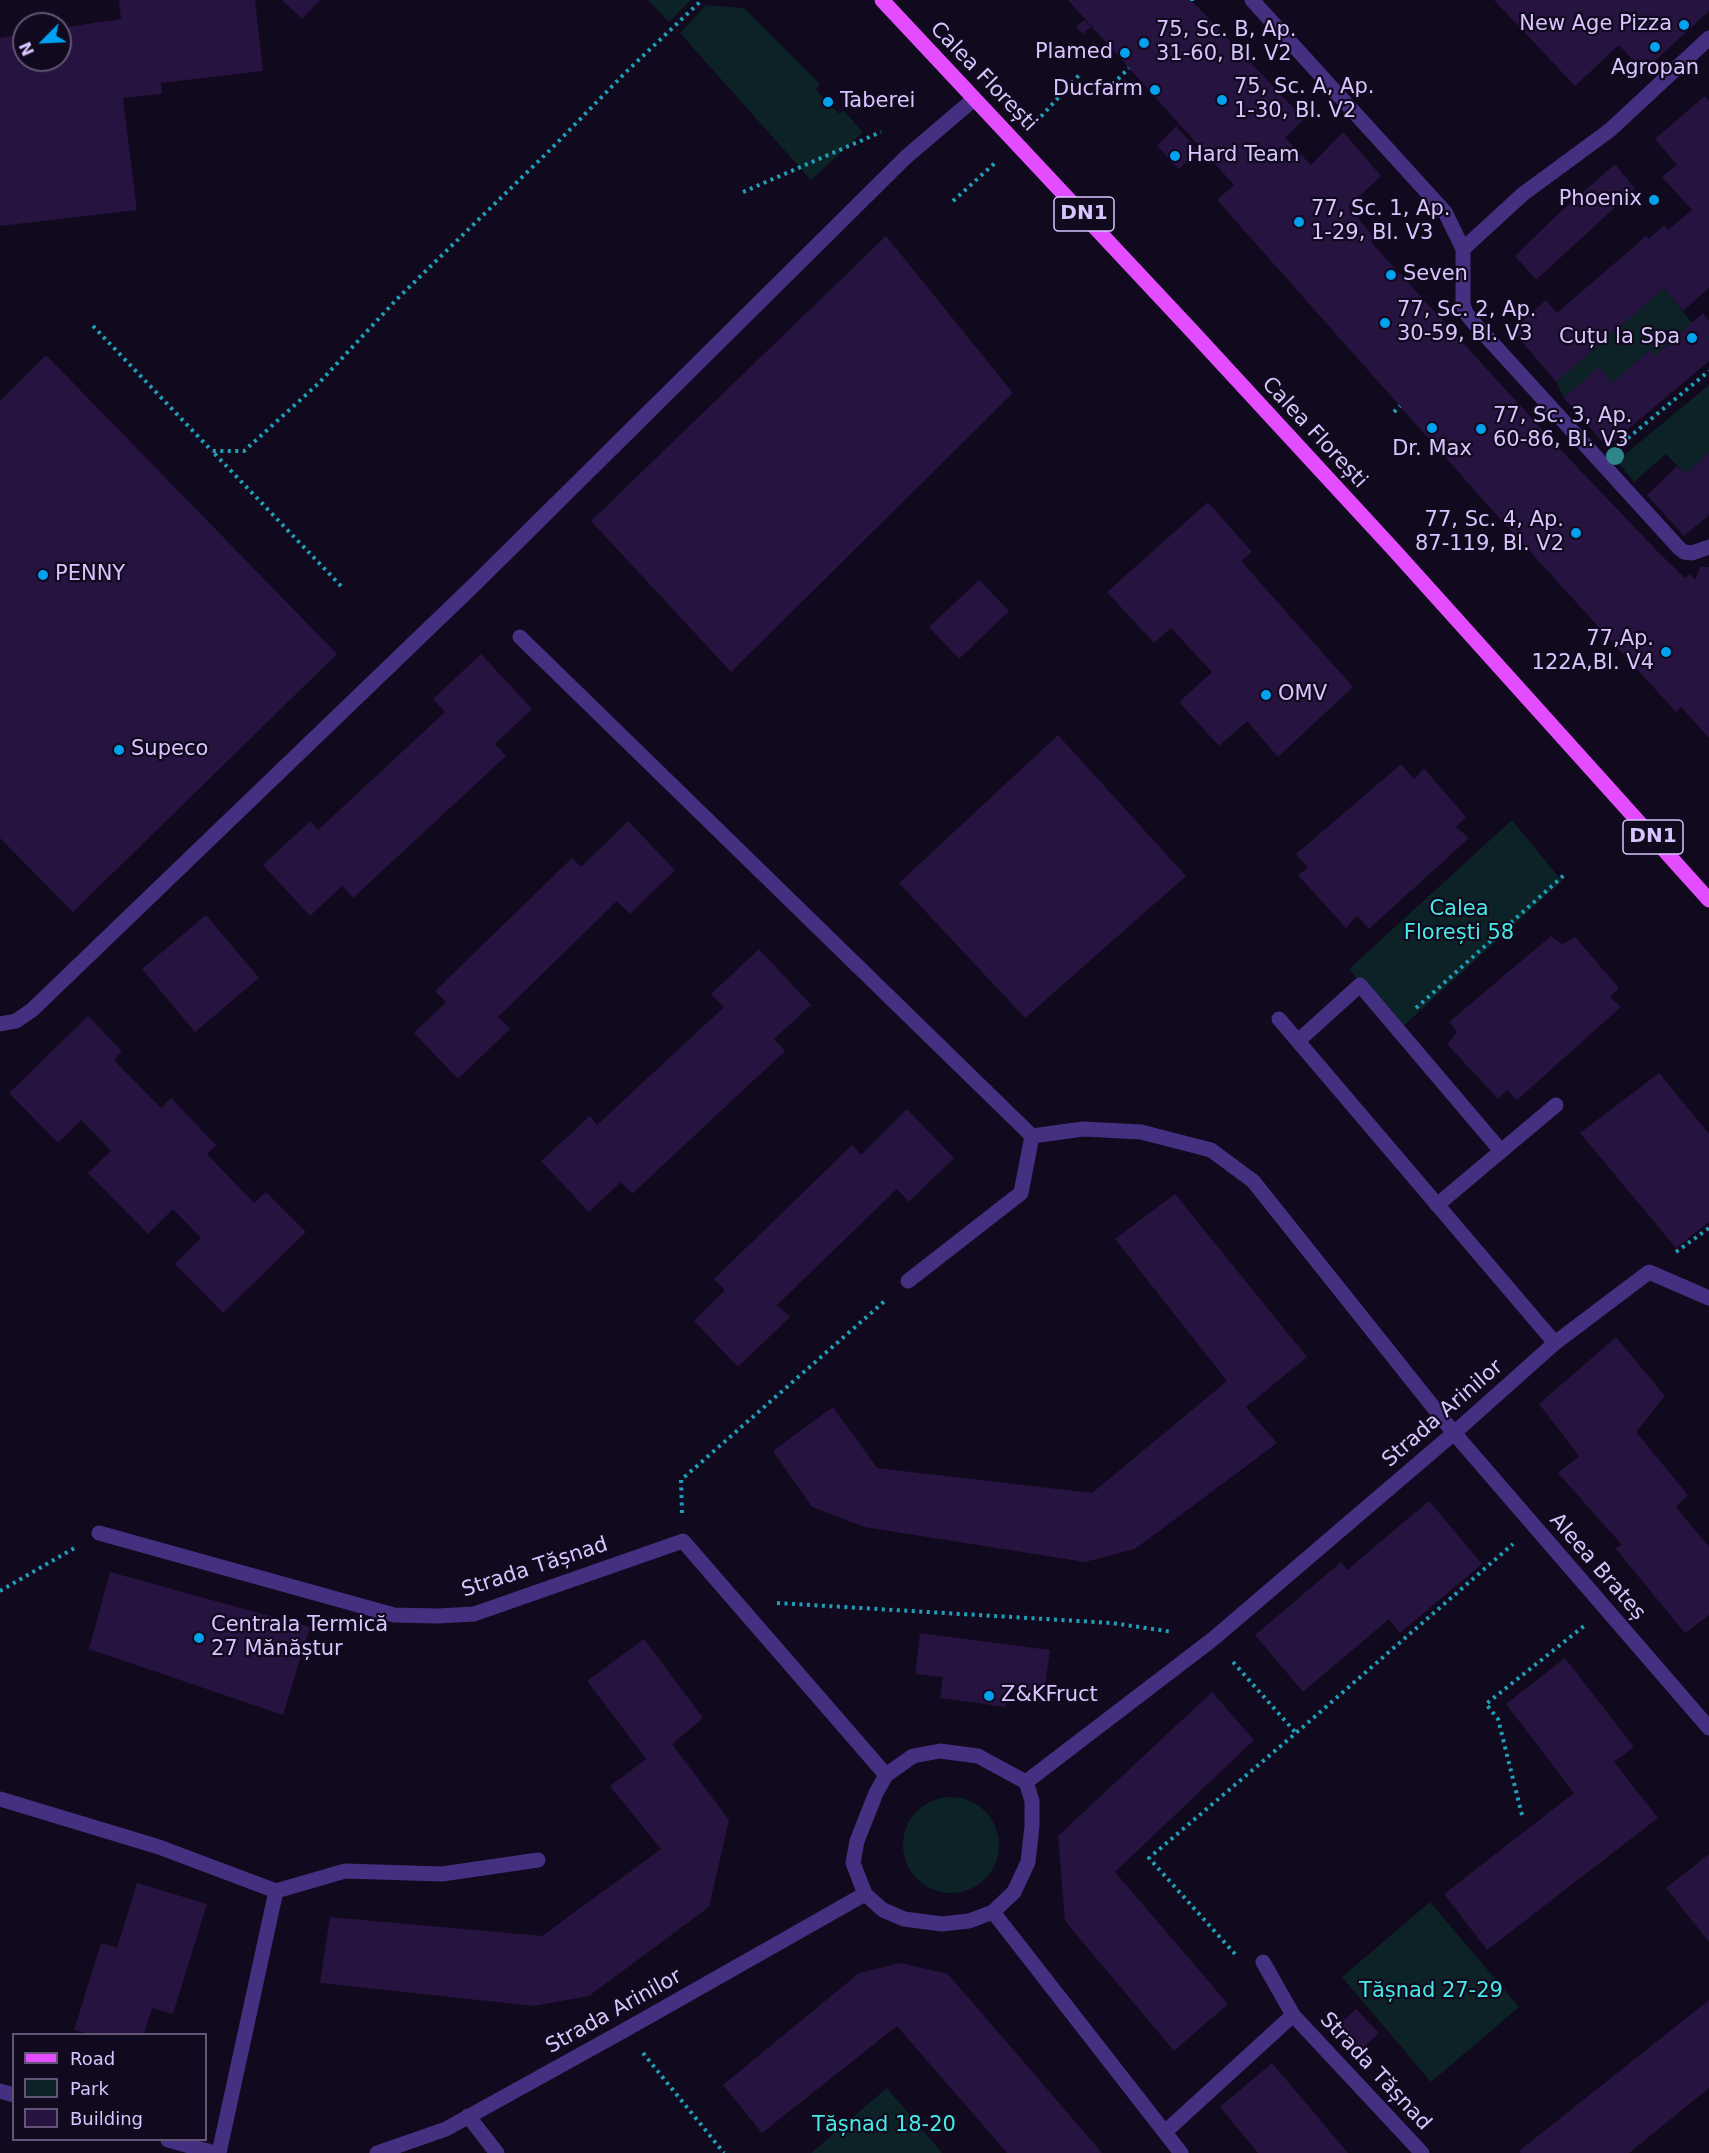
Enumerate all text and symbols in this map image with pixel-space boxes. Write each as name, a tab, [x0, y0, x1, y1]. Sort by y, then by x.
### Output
north arrow	[12, 12, 72, 72]
place label: New Age Pizza	[1519, 12, 1672, 38]
street label: Calea Florești	[924, 17, 1042, 137]
place label: 75, Sc. B, Ap. 31-60, Bl. V2	[1156, 18, 1296, 68]
marker: New Age Pizza	[1677, 18, 1691, 32]
marker: 75, Sc. B, Ap. 31-60, Bl. V2	[1137, 36, 1151, 50]
text: N	[16, 39, 38, 59]
place label: Plamed	[1035, 40, 1113, 66]
marker: Agropan	[1648, 40, 1662, 54]
marker: Plamed	[1118, 46, 1132, 60]
place label: Agropan	[1611, 56, 1699, 82]
place label: 75, Sc. A, Ap. 1-30, Bl. V2	[1234, 75, 1374, 125]
place label: Ducfarm	[1053, 77, 1143, 103]
marker: Ducfarm	[1148, 83, 1162, 97]
place label: Taberei	[840, 89, 915, 115]
marker: 75, Sc. A, Ap. 1-30, Bl. V2	[1215, 93, 1229, 107]
marker: Taberei	[821, 95, 835, 109]
place label: Hard Team	[1187, 143, 1299, 169]
marker: Hard Team	[1168, 149, 1182, 163]
place label: Phoenix	[1559, 187, 1642, 213]
marker: Phoenix	[1647, 193, 1661, 207]
road number: DN1	[1054, 197, 1114, 231]
place label: 77, Sc. 1, Ap. 1-29, Bl. V3	[1311, 197, 1450, 247]
marker: 77, Sc. 1, Ap. 1-29, Bl. V3	[1292, 215, 1306, 229]
place label: Seven	[1403, 262, 1468, 288]
marker: Seven	[1384, 268, 1398, 282]
place label: 77, Sc. 2, Ap. 30-59, Bl. V3	[1397, 298, 1536, 348]
marker: 77, Sc. 2, Ap. 30-59, Bl. V3	[1378, 316, 1392, 330]
place label: Cuțu la Spa	[1559, 325, 1680, 351]
marker: Cuțu la Spa	[1685, 331, 1699, 345]
street label: Calea Florești	[1256, 372, 1372, 494]
place label: 77, Sc. 3, Ap. 60-86, Bl. V3	[1493, 404, 1632, 454]
marker: Dr. Max	[1425, 421, 1439, 435]
marker: 77, Sc. 3, Ap. 60-86, Bl. V3	[1474, 422, 1488, 436]
place label: Dr. Max	[1392, 437, 1472, 463]
place label: 77, Sc. 4, Ap. 87-119, Bl. V2	[1415, 508, 1564, 558]
marker: 77, Sc. 4, Ap. 87-119, Bl. V2	[1569, 526, 1583, 540]
place label: PENNY	[55, 562, 125, 588]
marker: PENNY	[36, 568, 50, 582]
place label: 77,Ap. 122A,Bl. V4	[1532, 627, 1654, 677]
marker: 77,Ap. 122A,Bl. V4	[1659, 645, 1673, 659]
place label: OMV	[1278, 682, 1327, 708]
marker: OMV	[1259, 688, 1273, 702]
place label: Supeco	[131, 737, 208, 763]
marker: Supeco	[112, 743, 126, 757]
road number: DN1	[1623, 820, 1683, 854]
park label: Calea Florești 58	[1404, 897, 1514, 947]
street label: Strada Arinilor	[1378, 1355, 1508, 1473]
street label: Aleea Brateș	[1544, 1508, 1650, 1626]
street label: Strada Tășnad	[459, 1533, 611, 1603]
place label: Centrala Termică 27 Mănăștur	[211, 1613, 388, 1663]
marker: Centrala Termică 27 Mănăștur	[192, 1631, 206, 1645]
place label: Z&KFruct	[1001, 1683, 1098, 1709]
marker: Z&KFruct	[982, 1689, 996, 1703]
street label: Strada Arinilor	[542, 1964, 686, 2060]
park label: Tășnad 27-29	[1359, 1979, 1503, 2005]
street label: Strada Tășnad	[1314, 2008, 1436, 2136]
legend	[12, 2033, 207, 2141]
text: Road	[70, 2048, 115, 2069]
text: Park	[70, 2078, 109, 2099]
text: Building	[70, 2108, 143, 2129]
park label: Tășnad 18-20	[812, 2113, 956, 2139]

